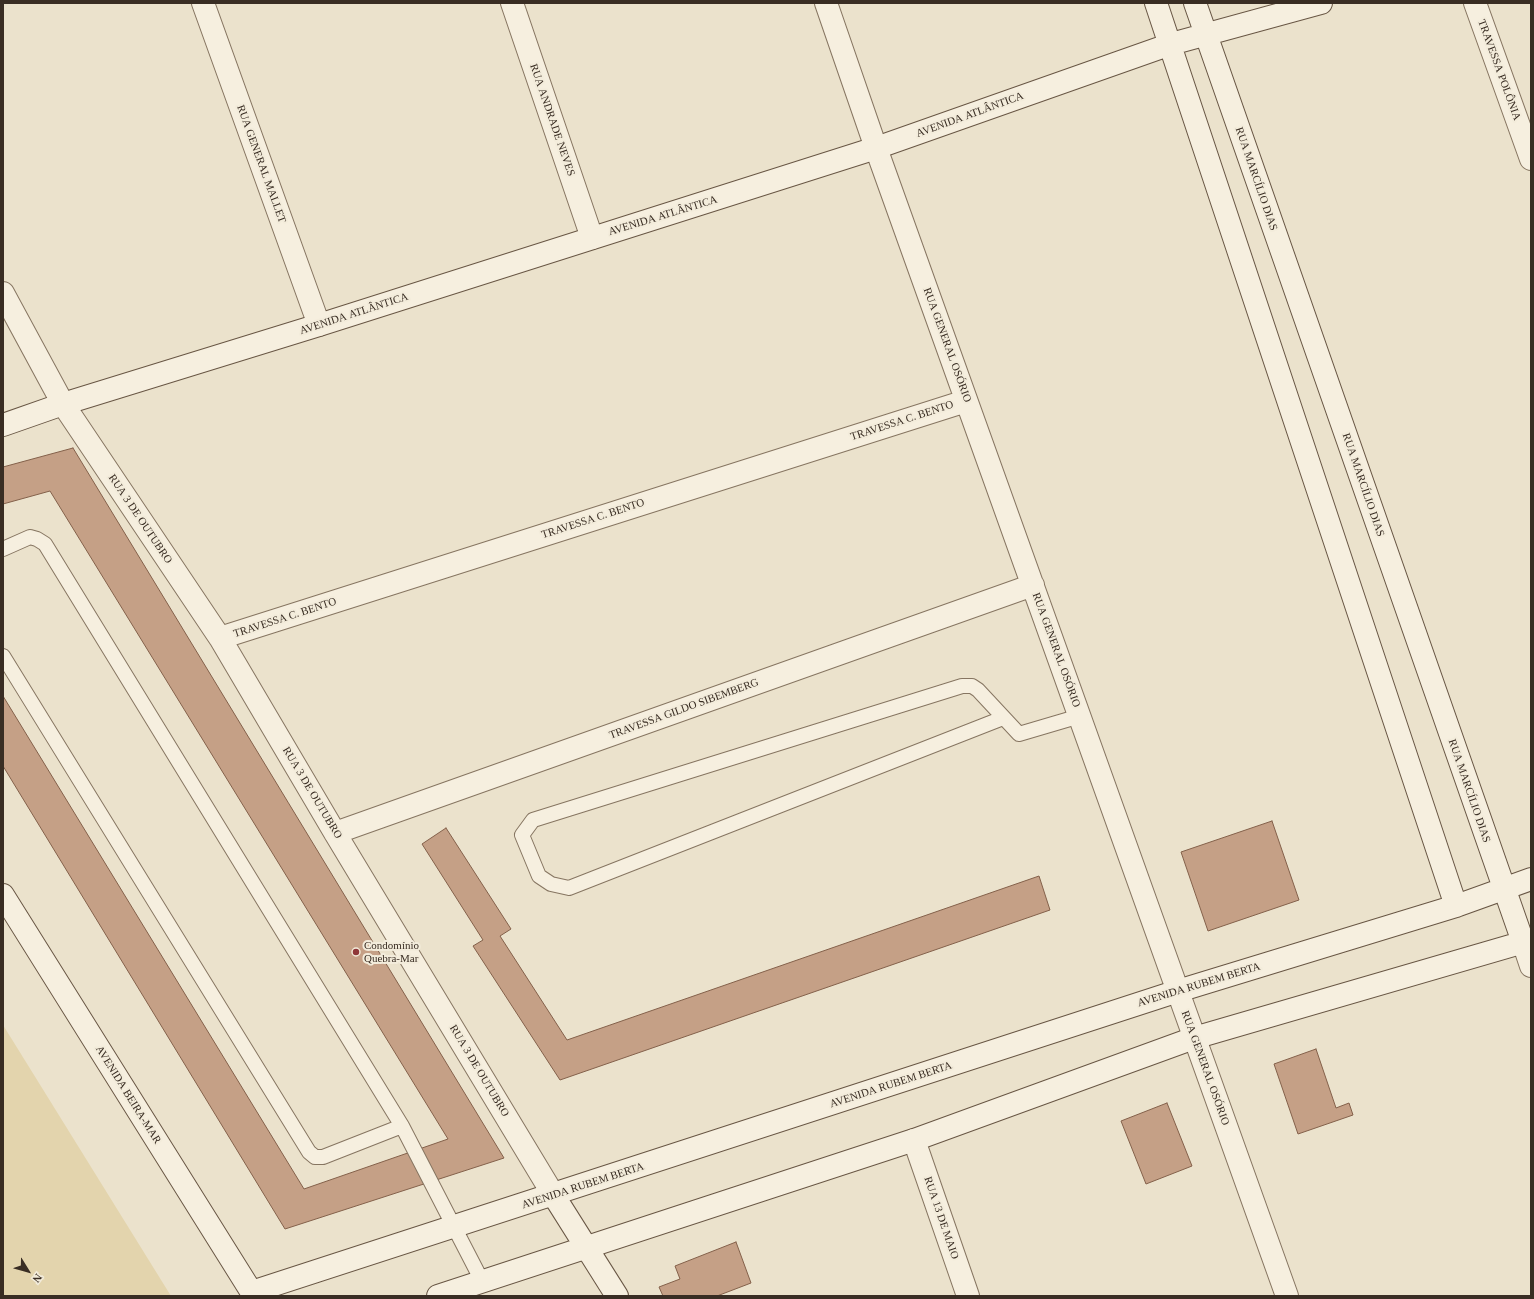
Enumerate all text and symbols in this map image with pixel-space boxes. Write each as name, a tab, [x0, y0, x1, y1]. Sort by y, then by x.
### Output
street label: TRAVESSA POLÔNIA	[1475, 18, 1523, 122]
street label: RUA ANDRADE NEVES	[527, 62, 577, 178]
street label: AVENIDA ATLÂNTICA	[915, 89, 1025, 141]
street label: RUA GENERAL MALLET	[233, 103, 289, 225]
street label: RUA MARCÍLIO DIAS	[1232, 125, 1280, 233]
street label: AVENIDA ATLÂNTICA	[607, 193, 719, 239]
street label: RUA GENERAL OSÓRIO	[920, 286, 974, 404]
street label: AVENIDA ATLÂNTICA	[298, 290, 410, 338]
street label: TRAVESSA C. BENTO	[849, 398, 955, 444]
street label: RUA MARCÍLIO DIAS	[1339, 431, 1387, 539]
street label: RUA 3 DE OUTUBRO	[105, 472, 175, 566]
street label: TRAVESSA C. BENTO	[540, 496, 646, 542]
street label: RUA GENERAL OSÓRIO	[1029, 591, 1083, 709]
street label: TRAVESSA C. BENTO	[232, 595, 338, 641]
street label: TRAVESSA GILDO SIBEMBERG	[607, 676, 761, 742]
street label: RUA MARCÍLIO DIAS	[1445, 737, 1493, 845]
street label: RUA 3 DE OUTUBRO	[279, 745, 345, 841]
place label: Condomínio Quebra-Mar	[364, 939, 419, 965]
marker: Condomínio Quebra-Mar	[351, 947, 361, 957]
street label: AVENIDA RUBEM BERTA	[1136, 960, 1262, 1010]
street label: RUA GENERAL OSÓRIO	[1178, 1009, 1232, 1127]
street label: RUA 3 DE OUTUBRO	[446, 1023, 512, 1119]
street label: AVENIDA BEIRA-MAR	[92, 1044, 164, 1146]
street label: AVENIDA RUBEM BERTA	[828, 1059, 954, 1111]
street label: AVENIDA RUBEM BERTA	[520, 1160, 646, 1212]
street label: RUA 13 DE MAIO	[921, 1175, 961, 1261]
north arrow	[8, 1251, 48, 1291]
text: N	[30, 1271, 45, 1285]

